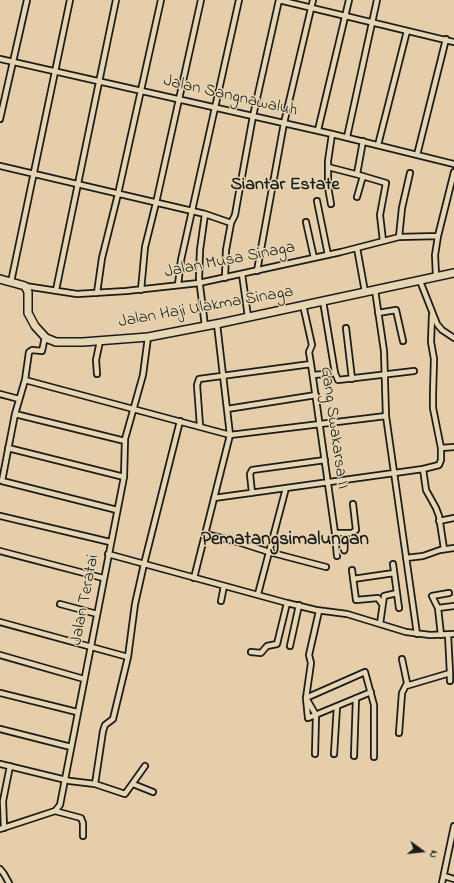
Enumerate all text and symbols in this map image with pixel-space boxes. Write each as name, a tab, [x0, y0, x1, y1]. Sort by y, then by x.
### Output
street label: Jalan Sangnawaluh	[161, 72, 299, 122]
district label: Siantar Estate	[230, 175, 340, 197]
street label: Jalan Musa Sinaga	[163, 238, 297, 284]
street label: Jalan Haji Ulakma Sinaga	[117, 283, 295, 333]
street label: Gang Swakarsa II	[314, 366, 352, 490]
district label: Pematangsimalungan	[201, 530, 369, 552]
street label: Jalan Teratai	[67, 553, 105, 647]
north arrow	[402, 831, 442, 871]
text: N	[425, 848, 442, 860]

